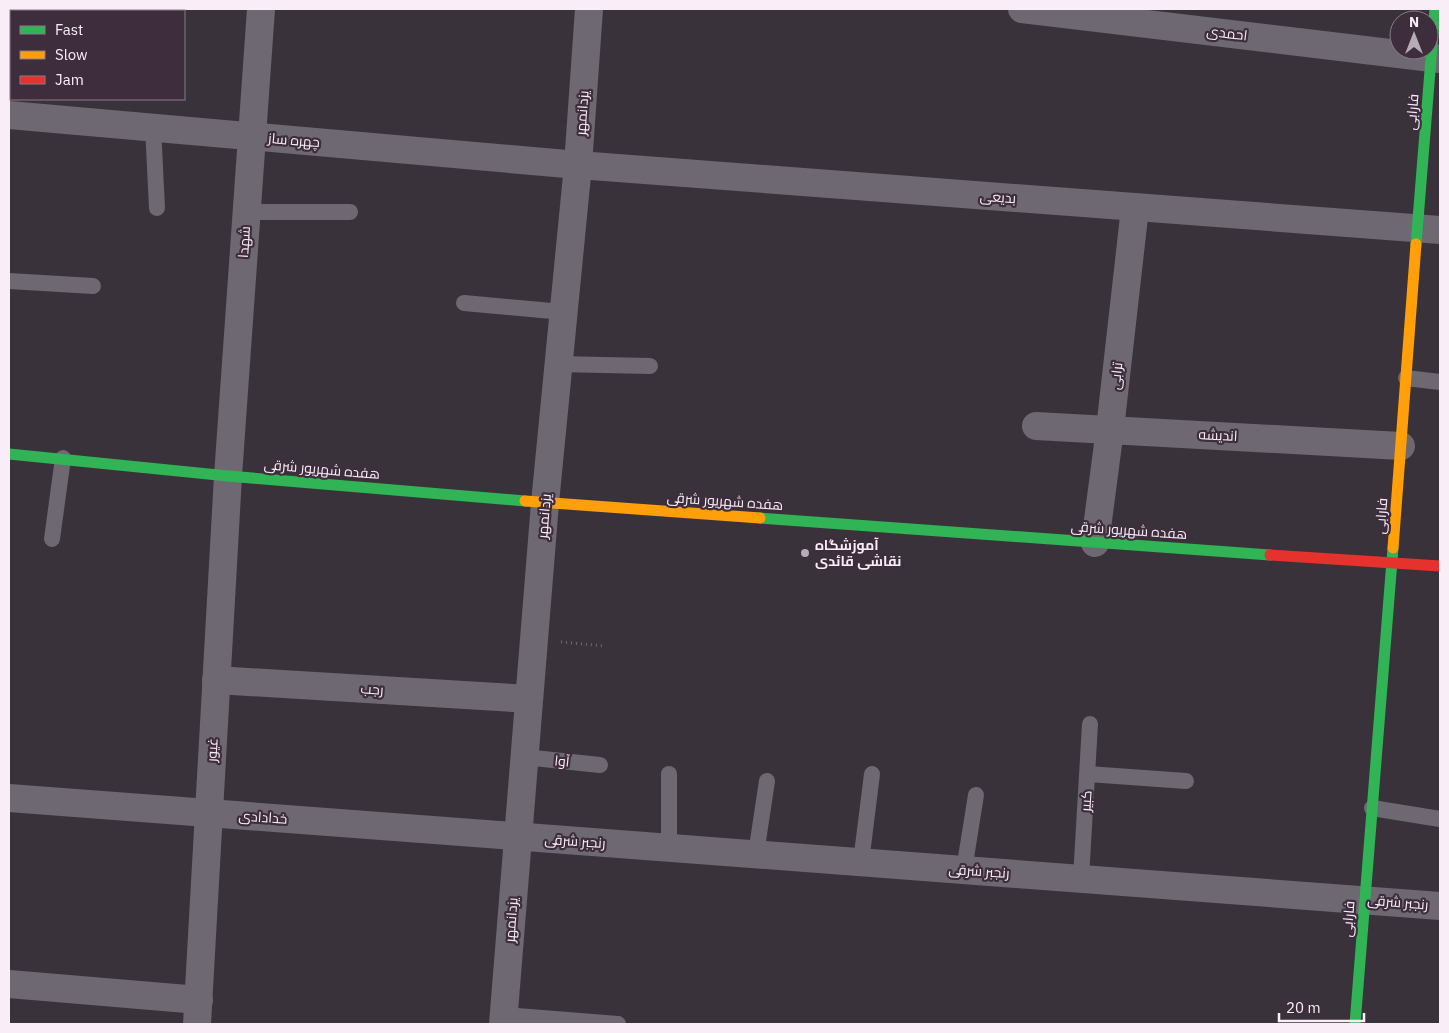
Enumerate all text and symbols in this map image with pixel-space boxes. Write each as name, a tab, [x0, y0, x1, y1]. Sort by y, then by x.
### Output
legend	[10, 10, 185, 100]
north arrow	[1389, 10, 1439, 60]
text: N	[1409, 13, 1419, 31]
text: Fast	[55, 20, 83, 39]
street label: احمدی	[1206, 22, 1248, 44]
text: Slow	[55, 45, 88, 64]
text: Jam	[55, 70, 84, 89]
street label: یزدانمهر	[571, 90, 593, 137]
street label: فارابی	[1401, 93, 1423, 131]
street label: چهره ساز	[266, 129, 321, 152]
street label: بدیعی	[979, 187, 1017, 207]
street label: شهدا	[234, 225, 254, 259]
street label: ترابی	[1106, 361, 1126, 391]
street label: اندیشه	[1198, 425, 1238, 445]
street label: هفده شهریور شرقی	[263, 455, 381, 483]
street label: هفده شهریور شرقی	[666, 488, 784, 514]
street label: یزدانمهر	[533, 493, 555, 540]
street label: فارابی	[1371, 497, 1391, 535]
street label: هفده شهریور شرقی	[1070, 517, 1188, 543]
place label: آموزشگاه نقاشی قائدی	[815, 536, 901, 570]
marker: آموزشگاه نقاشی قائدی	[799, 547, 811, 559]
street label: رجب	[360, 679, 384, 699]
street label: غیور	[202, 737, 222, 764]
street label: آوا	[554, 751, 571, 771]
street label: کبیر	[1076, 790, 1096, 813]
street label: خدادادی	[238, 806, 288, 828]
street label: رنجبر شرقی	[544, 830, 606, 852]
street label: رنجبر شرقی	[948, 860, 1010, 882]
street label: رنجبر شرقی	[1367, 890, 1429, 914]
street label: یزدانمهر	[500, 897, 522, 944]
street label: فارابی	[1337, 900, 1359, 938]
scale bar	[1279, 990, 1364, 1022]
text: 20 m	[1286, 998, 1321, 1017]

